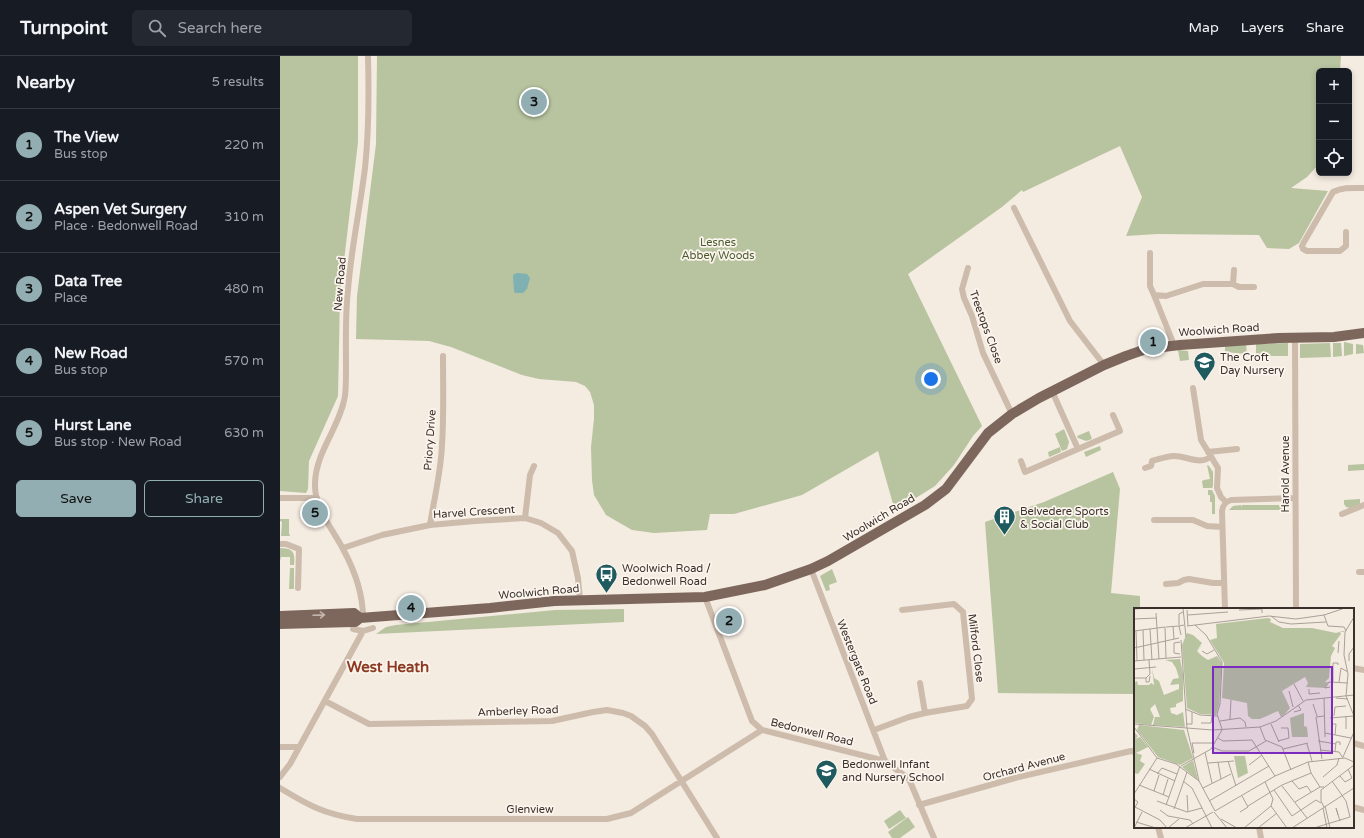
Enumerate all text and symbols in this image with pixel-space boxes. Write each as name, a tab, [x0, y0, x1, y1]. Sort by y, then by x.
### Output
search box	[132, 10, 412, 46]
text: Turnpoint	[20, 17, 108, 39]
icon: search	[146, 17, 168, 39]
text: Search here	[178, 19, 262, 37]
text: Map	[1189, 19, 1219, 36]
text: Layers	[1241, 19, 1284, 36]
text: Share	[1306, 19, 1344, 36]
map controls	[1316, 68, 1352, 176]
button: +	[1316, 68, 1352, 104]
text: Nearby	[16, 72, 75, 93]
text: 5 results	[212, 74, 264, 90]
pin: 3	[521, 87, 547, 117]
button: −	[1316, 104, 1352, 140]
text: The View	[54, 128, 119, 146]
text: 1	[25, 137, 33, 153]
text: 220 m	[224, 137, 264, 153]
button: locate	[1316, 140, 1352, 176]
text: Bus stop	[54, 146, 108, 162]
text: Aspen Vet Surgery	[54, 200, 187, 218]
text: 2	[25, 209, 33, 225]
text: 310 m	[224, 209, 264, 225]
text: Place · Bedonwell Road	[54, 218, 198, 234]
park label: Lesnes Abbey Woods	[681, 236, 755, 262]
street label: New Road	[331, 256, 349, 312]
text: Data Tree	[54, 272, 122, 290]
text: 3	[25, 281, 33, 297]
text: 480 m	[224, 281, 264, 297]
street label: Treetops Close	[967, 289, 1005, 365]
text: Place	[54, 290, 87, 306]
street label: Woolwich Road	[1178, 321, 1260, 339]
pin: 1	[1140, 327, 1166, 357]
text: New Road	[54, 344, 128, 362]
school or university icon: The Croft Day Nursery	[1192, 350, 1218, 383]
place label: The Croft Day Nursery	[1220, 351, 1284, 377]
text: 4	[25, 353, 33, 369]
text: 570 m	[224, 353, 264, 369]
text: Bus stop	[54, 362, 108, 378]
your location	[921, 369, 941, 389]
street label: Priory Drive	[421, 409, 439, 471]
text: Hurst Lane	[54, 416, 131, 434]
text: 5	[25, 425, 33, 441]
text: 630 m	[224, 425, 264, 441]
text: Bus stop · New Road	[54, 434, 182, 450]
street label: Harold Avenue	[1279, 435, 1292, 513]
button: Save	[16, 480, 136, 517]
button: Share	[144, 480, 264, 517]
street label: Woolwich Road	[841, 491, 917, 544]
pin: 5	[302, 498, 328, 528]
street label: Harvel Crescent	[433, 503, 515, 521]
building icon: Belvedere Sports & Social Club	[992, 504, 1018, 537]
place label: Belvedere Sports & Social Club	[1020, 505, 1109, 531]
bus stop icon: Woolwich Road / Bedonwell Road	[593, 561, 619, 594]
place label: Woolwich Road / Bedonwell Road	[622, 562, 711, 588]
street label: Woolwich Road	[498, 582, 580, 602]
pin: 4	[398, 593, 424, 623]
pin: 2	[716, 606, 742, 636]
inset map	[1134, 608, 1354, 828]
one-way arrow	[312, 611, 325, 619]
street label: Milford Close	[965, 613, 987, 683]
street label: Westergate Road	[834, 618, 880, 706]
district label: West Heath	[347, 658, 429, 676]
street label: Amberley Road	[477, 703, 559, 719]
street label: Bedonwell Road	[769, 715, 855, 749]
street label: Orchard Avenue	[981, 750, 1067, 784]
school or university icon: Bedonwell Infant and Nursery School	[814, 757, 840, 790]
place label: Bedonwell Infant and Nursery School	[842, 758, 944, 784]
street label: Glenview	[506, 803, 554, 816]

